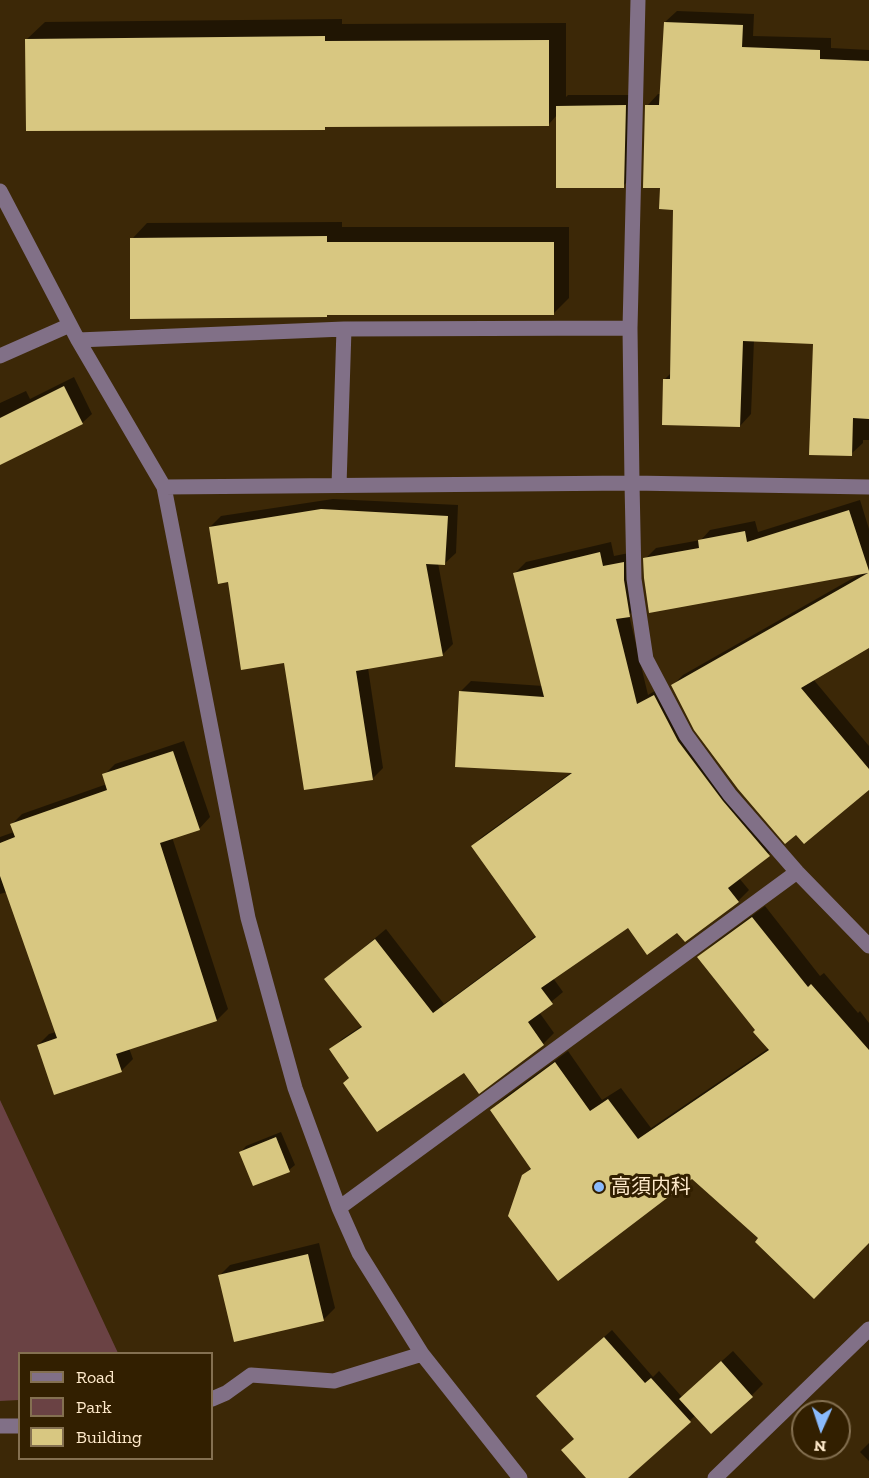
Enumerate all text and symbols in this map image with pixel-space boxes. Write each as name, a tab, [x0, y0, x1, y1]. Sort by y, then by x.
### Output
place label: 高須内科	[611, 1175, 691, 1199]
marker: 高須内科	[592, 1180, 606, 1194]
legend	[18, 1352, 213, 1460]
text: Road	[76, 1366, 115, 1388]
text: Park	[76, 1396, 112, 1418]
north arrow	[791, 1400, 851, 1460]
text: Building	[76, 1426, 142, 1448]
text: N	[814, 1437, 827, 1456]

